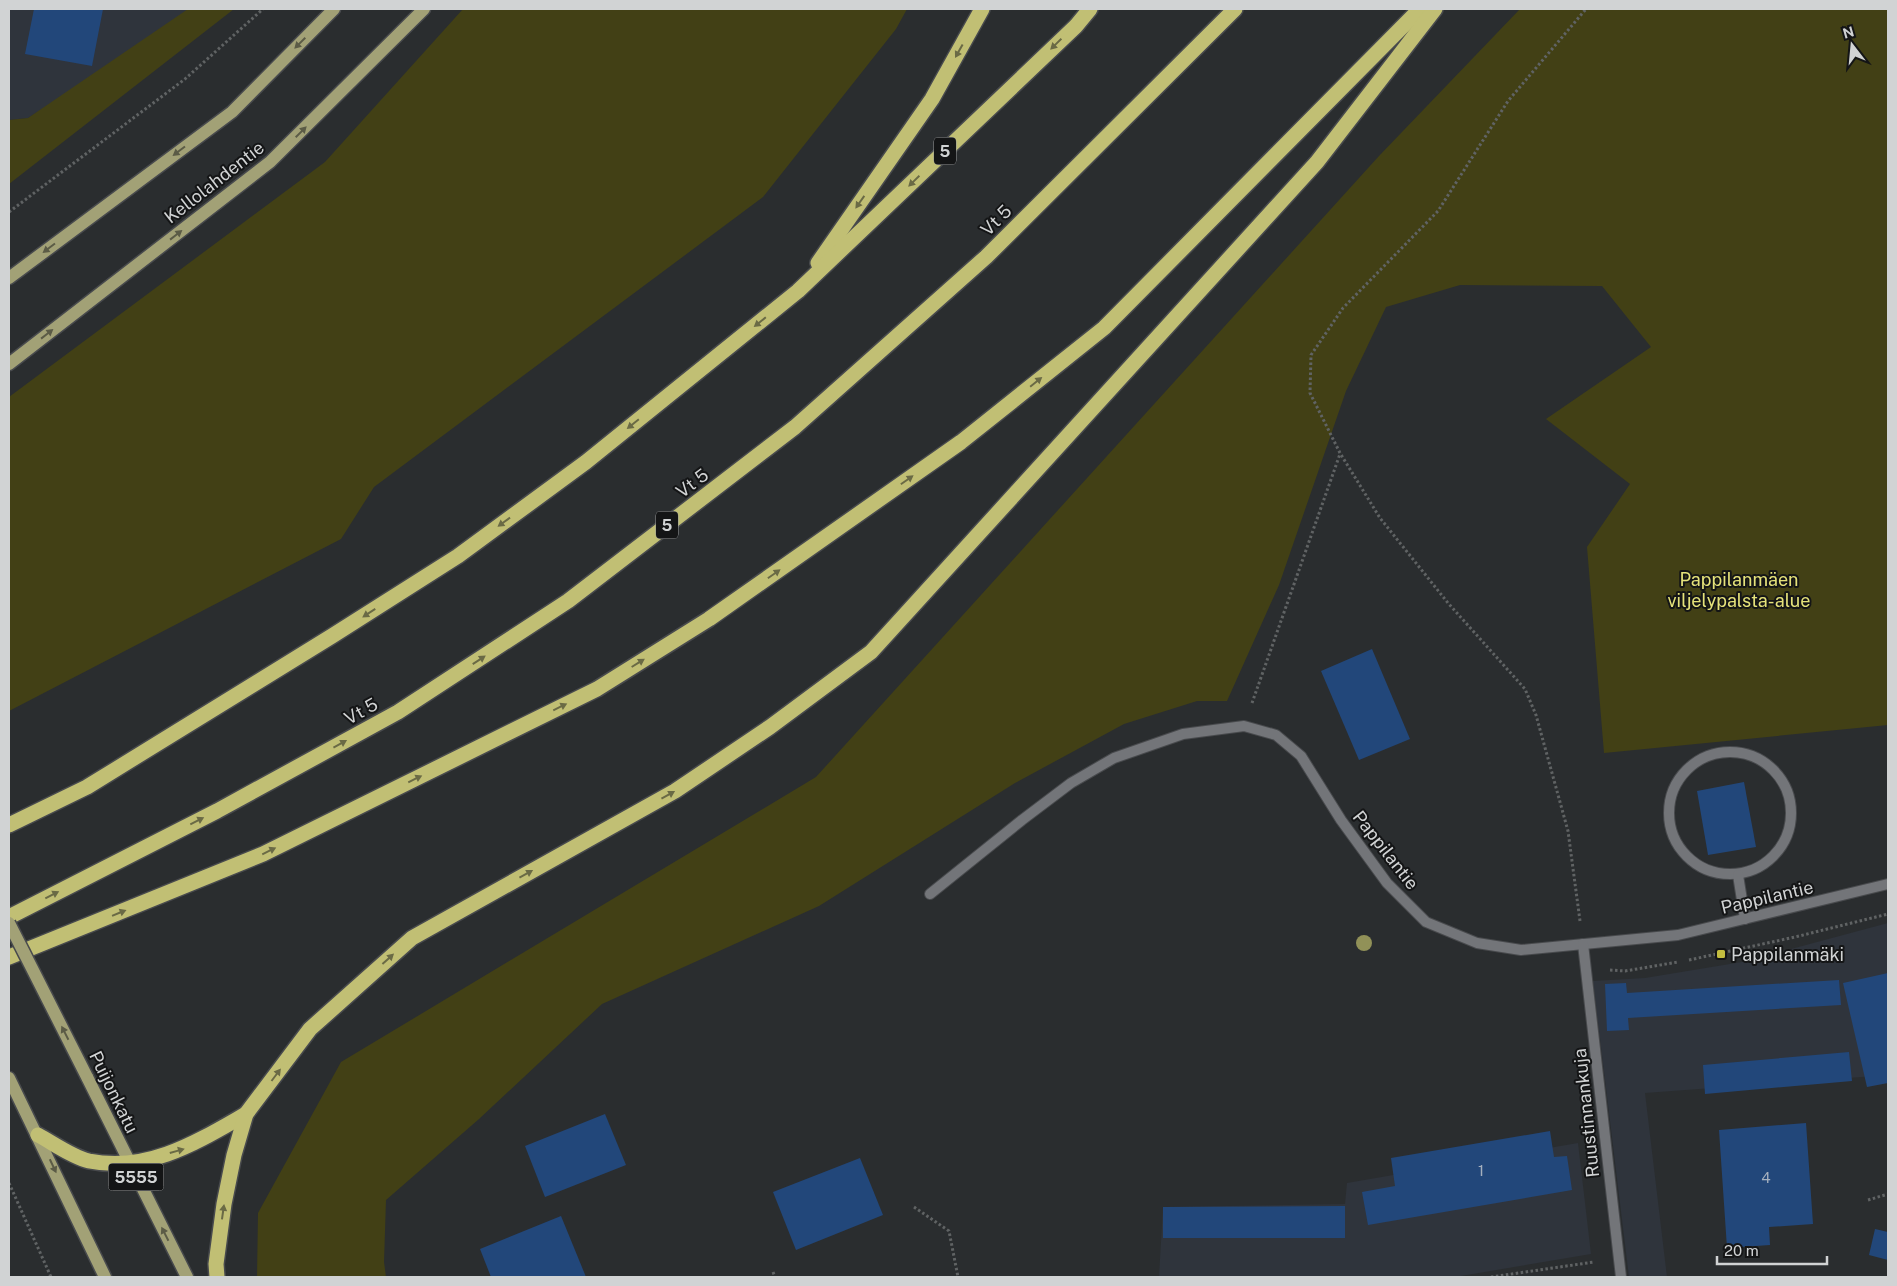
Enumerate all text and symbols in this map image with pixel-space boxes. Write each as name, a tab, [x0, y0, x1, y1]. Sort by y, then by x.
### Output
north arrow	[1827, 20, 1877, 70]
text: N	[1841, 23, 1856, 42]
one-way arrow	[294, 37, 306, 49]
one-way arrow	[1051, 38, 1063, 50]
one-way arrow	[954, 45, 963, 58]
one-way arrow	[295, 126, 307, 138]
street label: Kellolahdentie	[160, 137, 268, 227]
road number: 5	[934, 138, 956, 164]
one-way arrow	[173, 146, 186, 157]
one-way arrow	[908, 175, 920, 187]
one-way arrow	[855, 195, 865, 209]
street label: Vt 5	[976, 200, 1016, 240]
one-way arrow	[169, 230, 183, 240]
one-way arrow	[43, 243, 56, 254]
one-way arrow	[754, 316, 767, 327]
one-way arrow	[40, 329, 53, 340]
one-way arrow	[1029, 377, 1042, 388]
one-way arrow	[627, 418, 640, 429]
street label: Vt 5	[672, 464, 712, 502]
one-way arrow	[900, 475, 914, 485]
road number: 5	[656, 512, 678, 538]
one-way arrow	[497, 517, 511, 527]
one-way arrow	[767, 569, 780, 579]
park label: Pappilanmäen viljelypalsta-alue	[1668, 569, 1810, 611]
one-way arrow	[362, 608, 376, 617]
one-way arrow	[472, 655, 485, 664]
one-way arrow	[631, 659, 645, 668]
street label: Vt 5	[341, 693, 381, 729]
one-way arrow	[553, 703, 568, 711]
one-way arrow	[333, 740, 347, 748]
one-way arrow	[408, 775, 422, 783]
one-way arrow	[661, 791, 676, 799]
street label: Pappilantie	[1349, 806, 1423, 894]
one-way arrow	[190, 817, 204, 825]
one-way arrow	[262, 847, 276, 855]
one-way arrow	[519, 870, 534, 878]
street label: Pappilantie	[1719, 876, 1815, 918]
one-way arrow	[45, 891, 59, 899]
one-way arrow	[112, 908, 126, 916]
place label: Pappilanmäki	[1731, 944, 1844, 965]
marker: Pappilanmäki	[1715, 948, 1727, 960]
one-way arrow	[382, 953, 394, 965]
one-way arrow	[61, 1026, 69, 1040]
street label: Ruustinnankuja	[1569, 1047, 1603, 1179]
street label: Puijonkatu	[85, 1048, 143, 1136]
one-way arrow	[270, 1069, 281, 1082]
one-way arrow	[169, 1147, 184, 1155]
one-way arrow	[49, 1159, 57, 1174]
house number: 1	[1478, 1162, 1484, 1179]
road number: 5555	[108, 1164, 164, 1190]
house number: 4	[1761, 1169, 1771, 1186]
one-way arrow	[219, 1203, 227, 1219]
one-way arrow	[161, 1227, 169, 1241]
scale bar	[1717, 1234, 1827, 1266]
text: 20 m	[1724, 1242, 1759, 1259]

